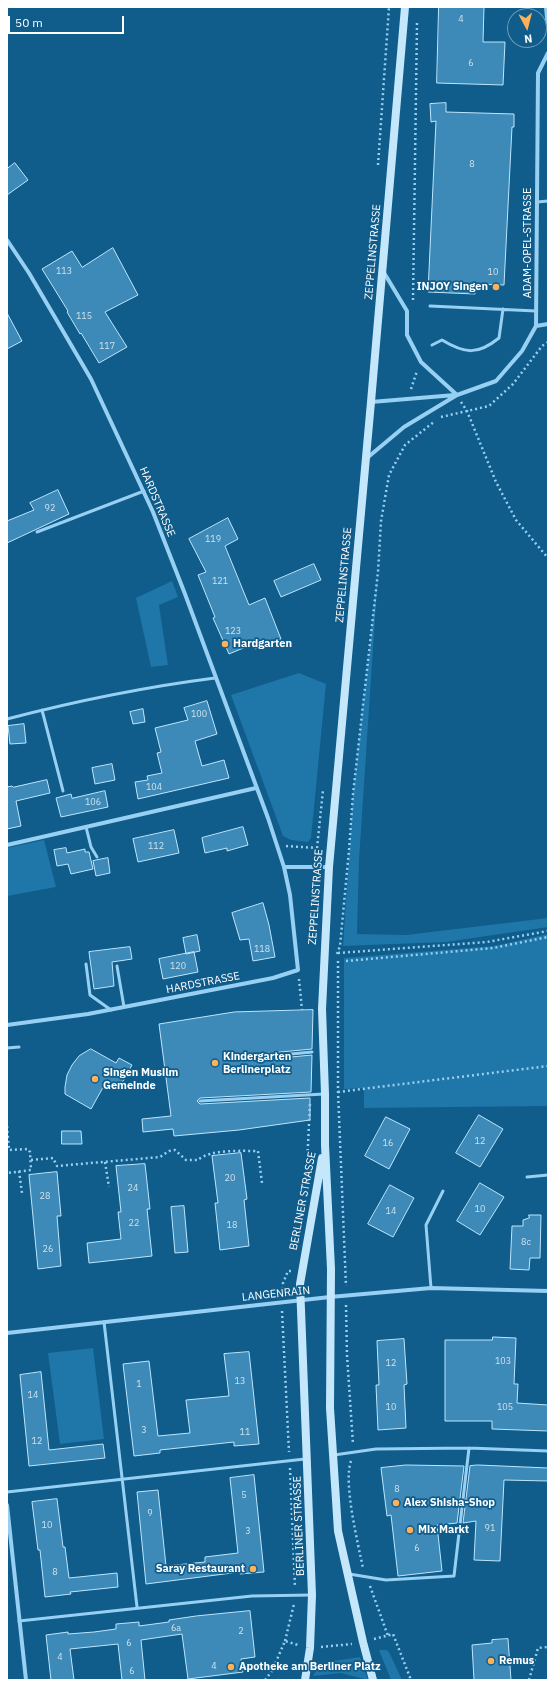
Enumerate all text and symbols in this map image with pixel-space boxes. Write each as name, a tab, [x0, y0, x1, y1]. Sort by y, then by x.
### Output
scale bar	[10, 8, 126, 34]
north arrow	[507, 8, 547, 48]
house number: 4	[458, 14, 464, 24]
text: 50 m	[15, 15, 43, 30]
text: N	[524, 31, 533, 46]
house number: 6	[468, 58, 474, 68]
house number: 8	[469, 159, 475, 169]
street label: ADAM-OPEL-STRASSE	[521, 188, 535, 298]
street label: ZEPPELINSTRASSE	[362, 204, 384, 300]
house number: 113	[56, 266, 72, 276]
house number: 10	[488, 267, 498, 277]
place label: INJOY Singen	[417, 280, 488, 294]
marker: INJOY Singen	[491, 282, 501, 292]
house number: 115	[76, 311, 92, 321]
house number: 117	[99, 341, 115, 351]
street label: HARDSTRASSE	[136, 465, 178, 539]
house number: 92	[45, 503, 55, 513]
street label: ZEPPELINSTRASSE	[333, 527, 355, 623]
house number: 119	[205, 534, 221, 544]
house number: 121	[212, 576, 228, 586]
house number: 123	[225, 626, 241, 636]
place label: Hardgarten	[233, 637, 292, 651]
marker: Hardgarten	[220, 639, 230, 649]
house number: 100	[191, 709, 207, 719]
house number: 104	[146, 782, 162, 792]
house number: 106	[85, 797, 101, 807]
house number: 112	[148, 841, 164, 851]
street label: ZEPPELINSTRASSE	[306, 849, 326, 945]
house number: 118	[254, 944, 270, 954]
house number: 120	[170, 961, 186, 971]
street label: HARDSTRASSE	[165, 969, 241, 997]
place label: Kindergarten Berlinerplatz	[223, 1050, 291, 1076]
marker: Kindergarten Berlinerplatz	[210, 1058, 220, 1068]
place label: Singen Musilm Gemeinde	[103, 1066, 178, 1092]
marker: Singen Musilm Gemeinde	[90, 1074, 100, 1084]
house number: 12	[475, 1136, 485, 1146]
house number: 16	[383, 1138, 393, 1148]
street label: BERLINER STRASSE	[287, 1151, 319, 1251]
house number: 20	[225, 1173, 235, 1183]
house number: 24	[128, 1183, 138, 1193]
house number: 28	[40, 1191, 50, 1201]
house number: 10	[475, 1204, 485, 1214]
house number: 14	[386, 1206, 396, 1216]
house number: 22	[129, 1218, 139, 1228]
house number: 18	[227, 1220, 237, 1230]
house number: 8c	[521, 1237, 531, 1247]
house number: 26	[43, 1244, 53, 1254]
street label: LANGENRAIN	[241, 1284, 311, 1304]
house number: 103	[495, 1356, 511, 1366]
house number: 12	[386, 1358, 396, 1368]
house number: 13	[235, 1376, 245, 1386]
house number: 1	[136, 1379, 142, 1389]
house number: 14	[28, 1390, 38, 1400]
house number: 10	[386, 1402, 396, 1412]
house number: 105	[497, 1402, 513, 1412]
house number: 3	[141, 1425, 147, 1435]
house number: 11	[240, 1427, 250, 1437]
house number: 12	[32, 1436, 42, 1446]
street label: BERLINER STRASSE	[291, 1476, 307, 1576]
house number: 8	[394, 1484, 400, 1494]
house number: 5	[241, 1490, 247, 1500]
place label: Alex Shisha-Shop	[404, 1496, 495, 1510]
marker: Alex Shisha-Shop	[391, 1498, 401, 1508]
house number: 9	[147, 1508, 153, 1518]
house number: 10	[42, 1520, 52, 1530]
place label: Mix Markt	[418, 1523, 469, 1537]
house number: 91	[485, 1523, 495, 1533]
marker: Mix Markt	[405, 1525, 415, 1535]
house number: 3	[245, 1526, 251, 1536]
house number: 6	[414, 1543, 420, 1553]
place label: Saray Restaurant	[156, 1562, 245, 1576]
marker: Saray Restaurant	[248, 1564, 258, 1574]
house number: 8	[52, 1567, 58, 1577]
house number: 6a	[171, 1623, 181, 1633]
house number: 2	[238, 1626, 244, 1636]
house number: 6	[126, 1638, 132, 1648]
house number: 4	[57, 1652, 63, 1662]
place label: Remus	[499, 1654, 534, 1668]
marker: Remus	[486, 1656, 496, 1666]
place label: Apotheke am Berliner Platz	[239, 1660, 381, 1674]
house number: 4	[211, 1661, 217, 1671]
marker: Apotheke am Berliner Platz	[226, 1662, 236, 1672]
house number: 6	[129, 1666, 135, 1676]

